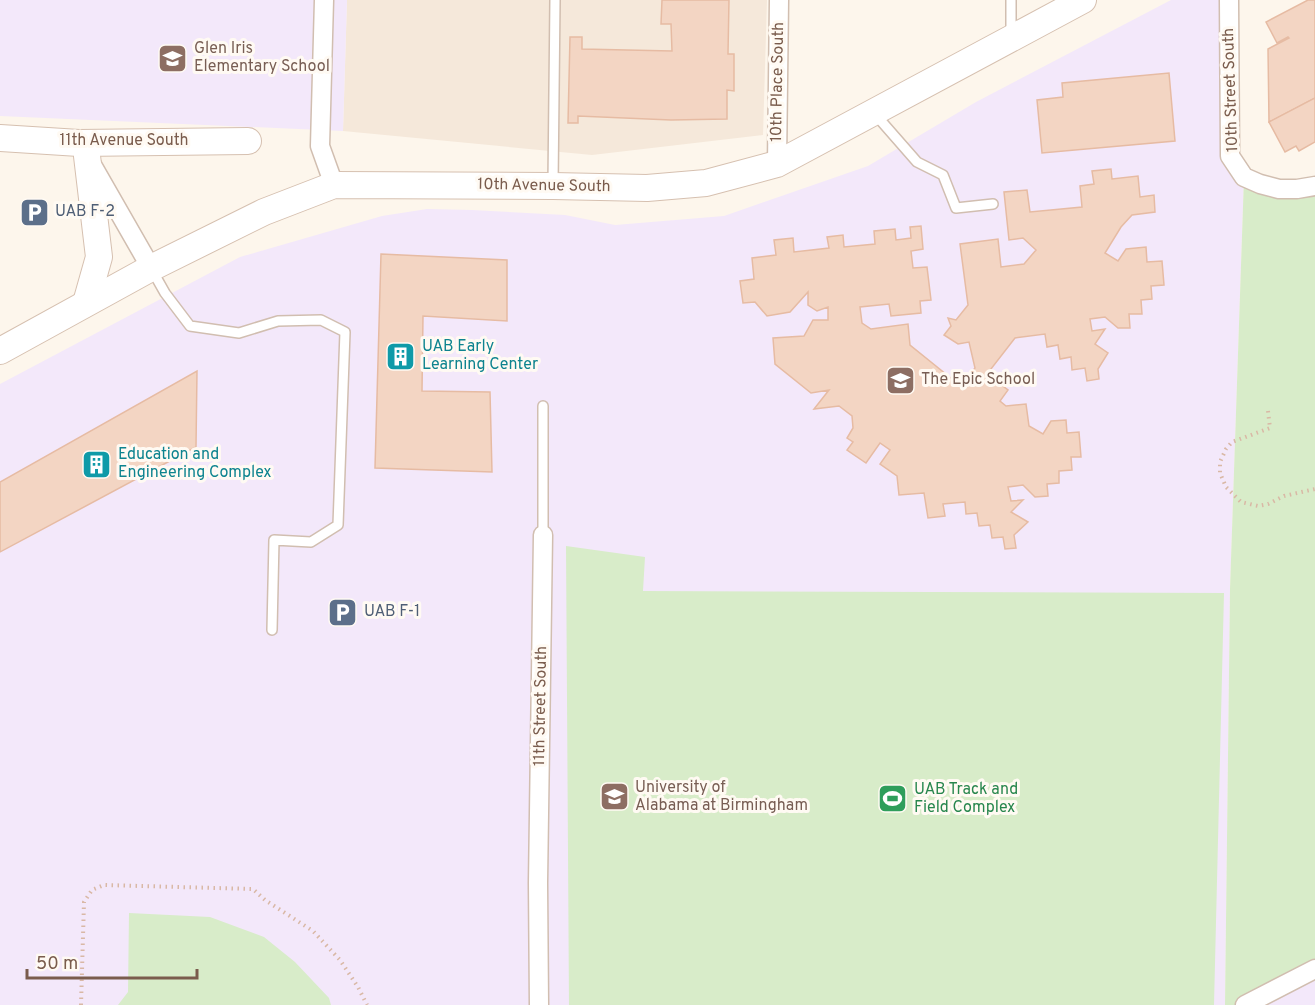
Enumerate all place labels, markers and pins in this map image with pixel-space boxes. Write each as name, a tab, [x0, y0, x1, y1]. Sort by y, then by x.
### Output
place label: Glen Iris Elementary School	[194, 39, 330, 77]
school or university icon: Glen Iris Elementary School	[157, 42, 189, 74]
parking icon: UAB F-2	[18, 196, 50, 228]
place label: UAB F-2	[55, 202, 115, 222]
place label: UAB Early Learning Center	[422, 337, 538, 375]
building icon: UAB Early Learning Center	[385, 340, 417, 372]
school or university icon: The Epic School	[884, 364, 916, 396]
place label: The Epic School	[921, 370, 1035, 390]
place label: Education and Engineering Complex	[118, 445, 272, 483]
building icon: Education and Engineering Complex	[81, 448, 113, 480]
parking icon: UAB F-1	[327, 596, 359, 628]
place label: UAB F-1	[364, 602, 420, 622]
place label: University of Alabama at Birmingham	[635, 778, 808, 816]
place label: UAB Track and Field Complex	[914, 780, 1018, 818]
school or university icon: University of Alabama at Birmingham	[598, 781, 630, 813]
sports icon: UAB Track and Field Complex	[877, 783, 909, 815]

